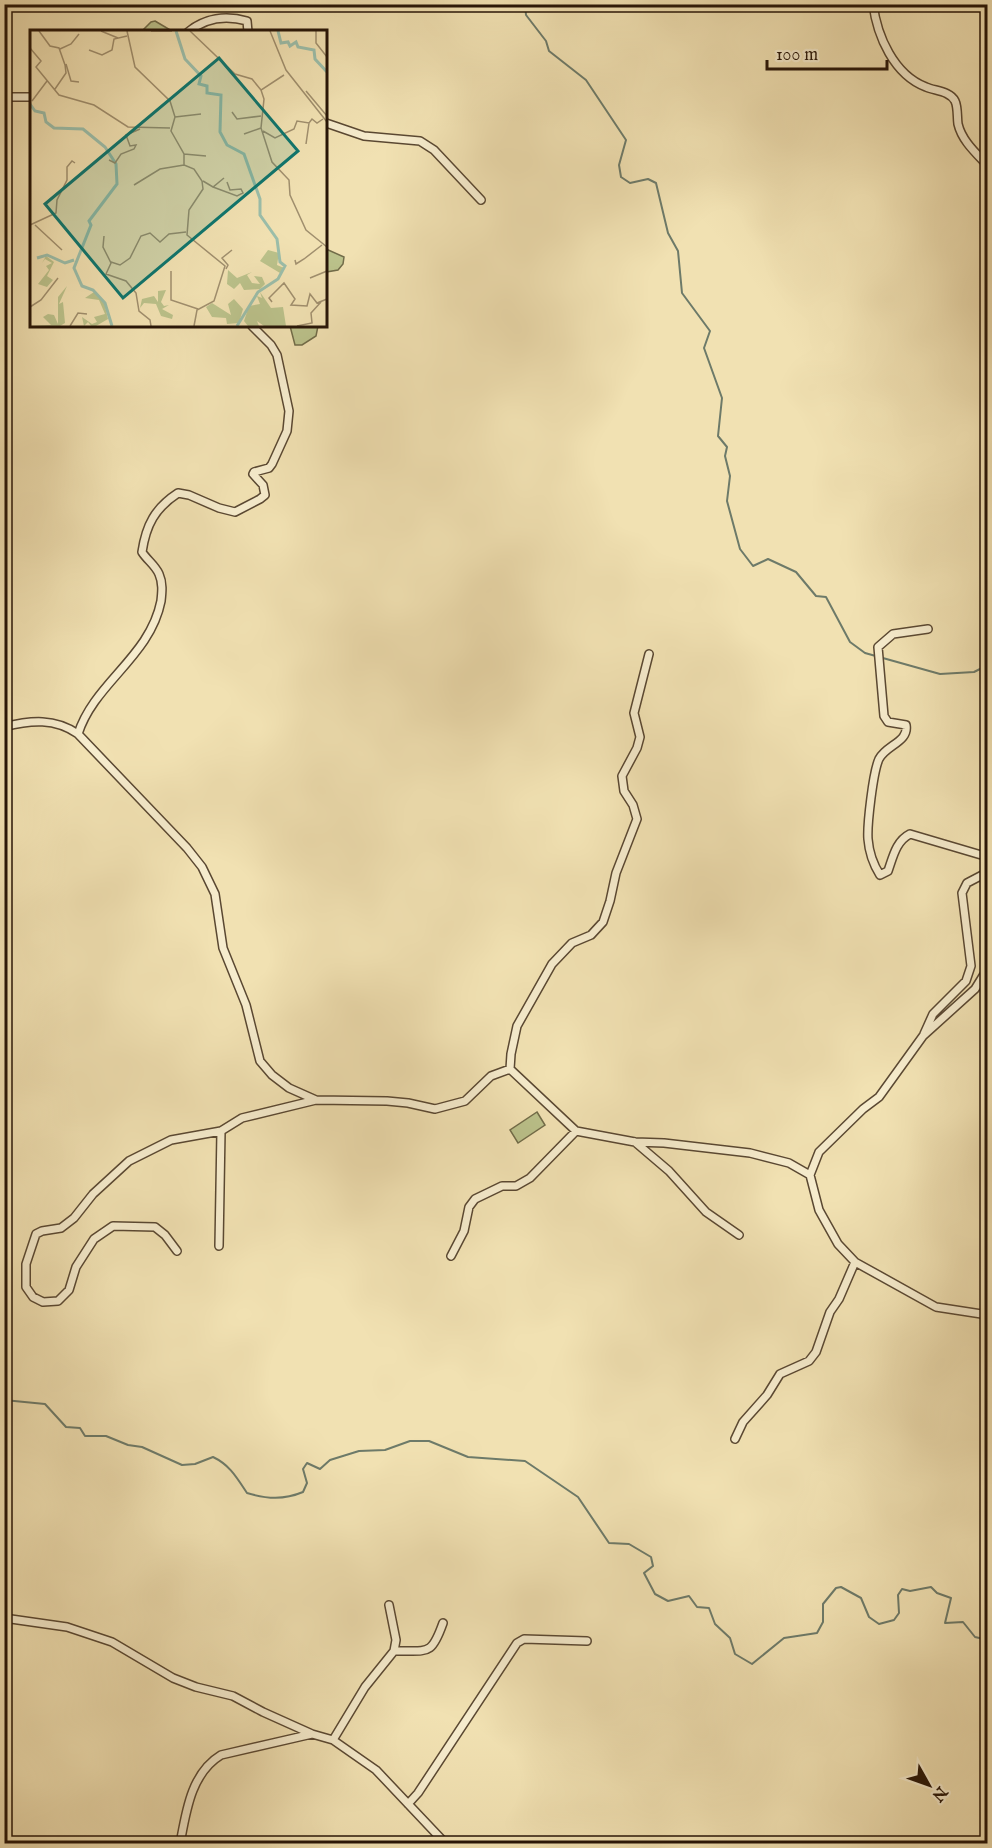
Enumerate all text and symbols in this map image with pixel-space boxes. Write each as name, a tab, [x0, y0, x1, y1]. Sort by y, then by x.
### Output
inset map	[30, 30, 327, 327]
scale bar	[767, 33, 887, 71]
text: 100 m	[776, 44, 818, 67]
north arrow	[899, 1755, 959, 1815]
text: N	[927, 1781, 952, 1805]

